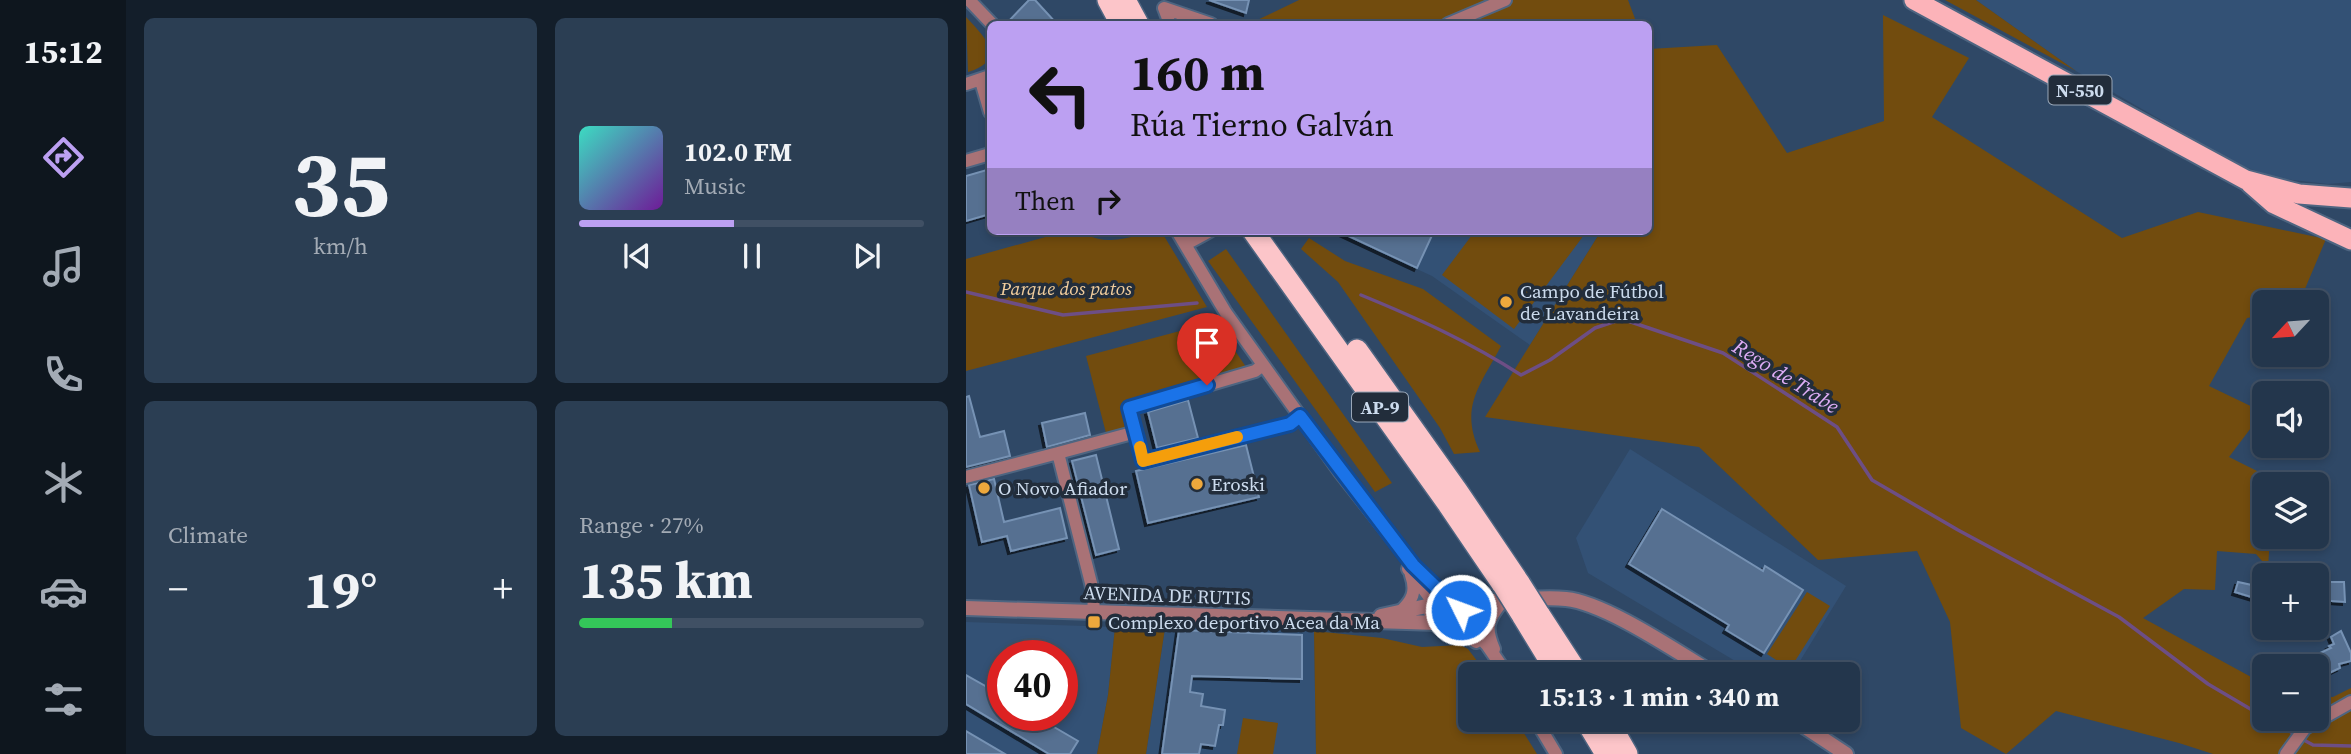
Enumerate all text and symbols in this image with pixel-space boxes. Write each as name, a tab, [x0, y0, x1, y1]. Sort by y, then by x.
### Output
text: 15:12	[24, 30, 102, 74]
text: 160 m	[1130, 39, 1265, 106]
icon: left	[1015, 49, 1106, 140]
road number: N-550	[2048, 76, 2112, 104]
text: Rúa Tierno Galván	[1130, 103, 1394, 147]
text: 35	[291, 122, 390, 246]
icon: directions	[39, 133, 88, 182]
text: 102.0 FM	[684, 134, 792, 170]
text: Music	[684, 170, 746, 202]
icon: right	[1089, 182, 1127, 220]
text: Then	[1015, 183, 1075, 219]
text: km/h	[313, 230, 368, 262]
icon: previous	[618, 237, 656, 275]
icon: pause	[733, 237, 771, 275]
icon: next	[848, 237, 886, 275]
icon: music	[39, 242, 88, 291]
park label: Parque dos patos	[999, 275, 1132, 301]
place label: Campo de Fútbol de Lavandeira	[1520, 278, 1664, 326]
north arrow	[2252, 290, 2329, 368]
map controls	[2252, 290, 2329, 731]
marker: Campo de Fútbol de Lavandeira	[1498, 294, 1514, 310]
pin	[1177, 313, 1237, 385]
icon: arrive	[1188, 324, 1226, 362]
water label: Rego de Trabe	[1727, 331, 1845, 420]
icon: phone	[39, 350, 88, 399]
button: sound	[2252, 381, 2329, 458]
road number: AP-9	[1352, 393, 1408, 422]
icon: climate	[39, 458, 88, 507]
place label: Eroski	[1211, 471, 1265, 497]
button: layers	[2252, 472, 2329, 549]
place label: O Novo Afiador	[998, 475, 1127, 501]
marker: Eroski	[1189, 476, 1205, 492]
marker: O Novo Afiador	[976, 480, 992, 496]
text: Range · 27%	[579, 509, 704, 541]
text: Climate	[168, 519, 248, 551]
text: 135 km	[579, 544, 753, 615]
text: 19°	[304, 554, 377, 625]
text: −	[168, 563, 188, 615]
text: +	[493, 563, 513, 615]
button: +	[2252, 563, 2329, 640]
icon: car	[39, 567, 88, 616]
position arrow	[1424, 573, 1498, 647]
street label: AVENIDA DE RUTIS	[1083, 579, 1251, 611]
place label: Complexo deportivo Acea da Ma	[1108, 609, 1380, 635]
marker: Complexo deportivo Acea da Ma	[1086, 614, 1102, 630]
speed limit sign: 40	[987, 640, 1078, 731]
button: −	[2252, 654, 2329, 731]
icon: filters	[39, 675, 88, 724]
text: 15:13 · 1 min · 340 m	[1539, 679, 1779, 715]

